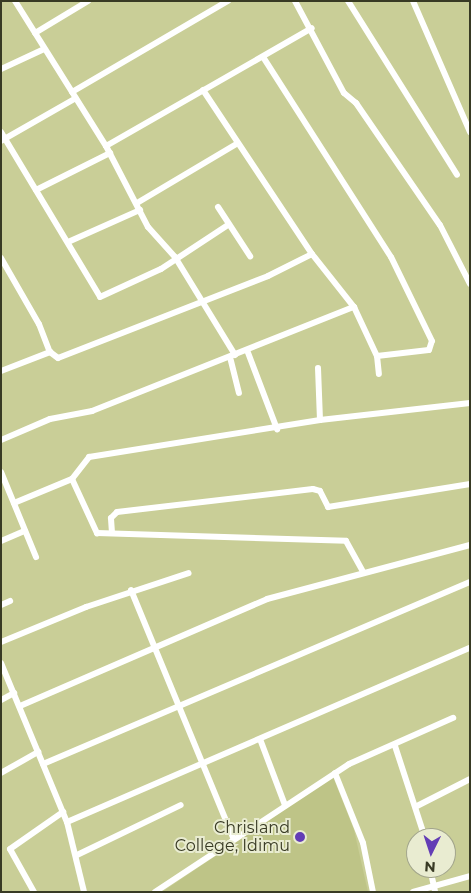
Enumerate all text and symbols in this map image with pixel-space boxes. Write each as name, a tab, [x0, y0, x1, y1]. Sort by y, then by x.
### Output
place label: Chrisland College, Idimu	[175, 818, 290, 856]
north arrow	[406, 828, 456, 878]
marker: Chrisland College, Idimu	[294, 831, 306, 843]
text: N	[424, 858, 436, 876]

